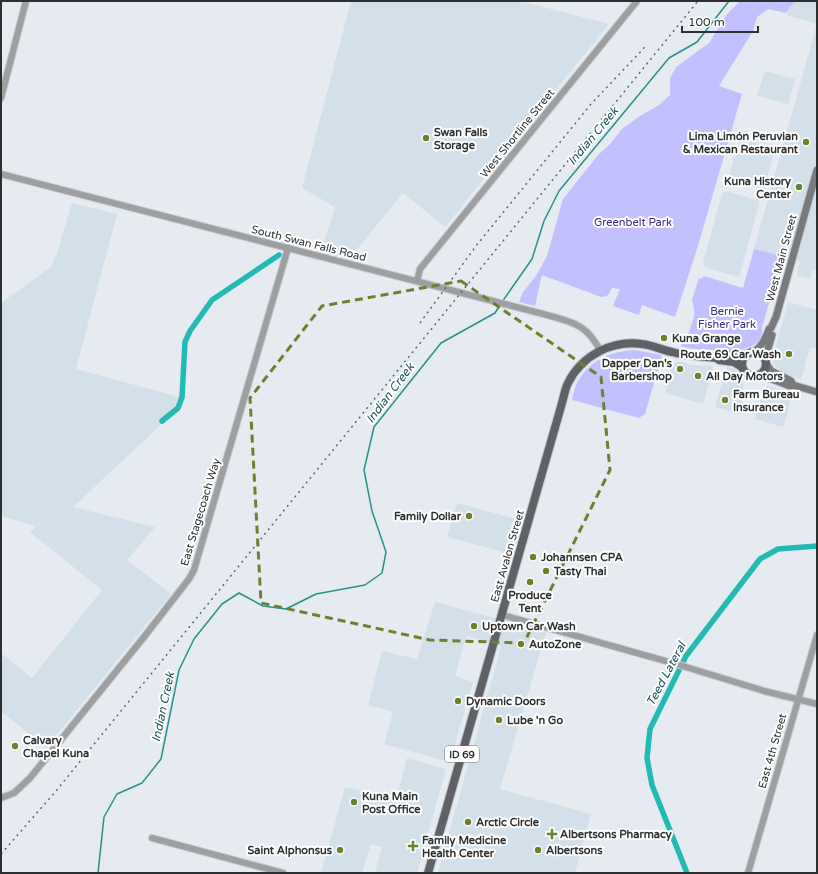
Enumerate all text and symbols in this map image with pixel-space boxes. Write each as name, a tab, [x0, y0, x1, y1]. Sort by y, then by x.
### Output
scale bar	[682, 8, 758, 34]
text: 100 m	[688, 15, 725, 29]
street label: West Shortline Street	[478, 86, 557, 180]
water label: Indian Creek	[565, 103, 622, 168]
place label: Swan Falls Storage	[434, 126, 488, 153]
place label: Lima Limón Peruvian & Mexican Restaurant	[683, 130, 799, 156]
marker: Swan Falls Storage	[421, 133, 431, 143]
marker: Lima Limón Peruvian & Mexican Restaurant	[801, 137, 811, 147]
place label: Kuna History Center	[724, 175, 792, 201]
marker: Kuna History Center	[794, 182, 804, 192]
street label: West Main Street	[764, 213, 799, 303]
park label: Greenbelt Park	[594, 216, 672, 229]
street label: South Swan Falls Road	[250, 223, 368, 264]
park label: Bernie Fisher Park	[698, 305, 756, 331]
place label: Kuna Grange	[672, 332, 741, 346]
marker: Kuna Grange	[659, 333, 669, 343]
place label: Route 69 Car Wash	[680, 348, 781, 361]
marker: Route 69 Car Wash	[784, 349, 794, 359]
place label: Dapper Dan's Barbershop	[602, 357, 673, 384]
water label: Indian Creek	[363, 359, 418, 426]
marker: Dapper Dan's Barbershop	[675, 364, 685, 374]
place label: All Day Motors	[706, 370, 784, 384]
marker: All Day Motors	[693, 371, 703, 381]
place label: Farm Bureau Insurance	[733, 388, 800, 414]
marker: Farm Bureau Insurance	[720, 395, 730, 405]
street label: East Stagecoach Way	[178, 456, 223, 568]
street label: East Avalon Street	[488, 508, 527, 604]
place label: Family Dollar	[394, 510, 462, 524]
marker: Family Dollar	[464, 511, 474, 521]
place label: Johannsen CPA	[540, 551, 623, 564]
marker: Johannsen CPA	[528, 552, 538, 562]
place label: Tasty Thai	[553, 565, 607, 579]
marker: Tasty Thai	[541, 566, 551, 576]
marker: Produce Tent	[525, 577, 535, 587]
place label: Produce Tent	[508, 589, 553, 615]
place label: Uptown Car Wash	[482, 620, 576, 634]
marker: Uptown Car Wash	[469, 621, 479, 631]
place label: AutoZone	[529, 638, 582, 651]
water label: Teed Lateral	[643, 638, 690, 708]
marker: AutoZone	[516, 639, 526, 649]
water label: Indian Creek	[149, 669, 178, 743]
place label: Dynamic Doors	[466, 695, 546, 709]
marker: Dynamic Doors	[453, 696, 463, 706]
street label: East 4th Street	[756, 712, 789, 790]
place label: Lube 'n Go	[507, 714, 563, 727]
marker: Lube 'n Go	[494, 715, 504, 725]
place label: Calvary Chapel Kuna	[23, 734, 89, 761]
marker: Calvary Chapel Kuna	[10, 741, 20, 751]
road number: ID 69	[445, 746, 479, 762]
place label: Kuna Main Post Office	[362, 790, 421, 816]
marker: Kuna Main Post Office	[349, 797, 359, 807]
place label: Arctic Circle	[476, 816, 540, 829]
marker: Arctic Circle	[463, 817, 473, 827]
place label: Albertsons Pharmacy	[560, 828, 672, 842]
marker: Albertsons Pharmacy	[547, 829, 557, 839]
place label: Family Medicine Health Center	[422, 834, 507, 860]
marker: Family Medicine Health Center	[407, 840, 419, 852]
place label: Saint Alphonsus	[248, 844, 333, 858]
place label: Albertsons	[546, 844, 603, 857]
marker: Saint Alphonsus	[335, 845, 345, 855]
marker: Albertsons	[533, 845, 543, 855]

